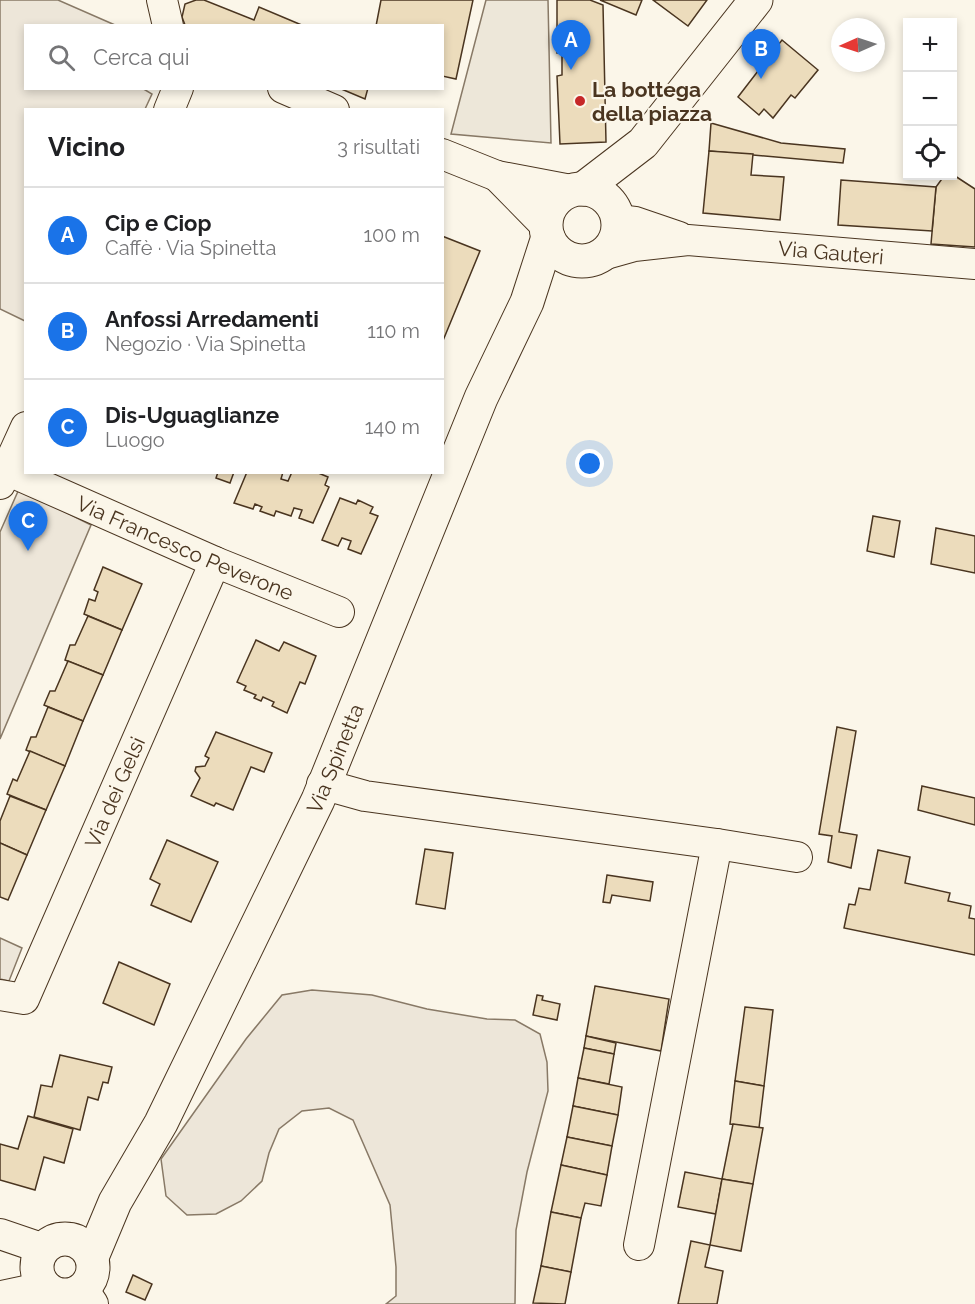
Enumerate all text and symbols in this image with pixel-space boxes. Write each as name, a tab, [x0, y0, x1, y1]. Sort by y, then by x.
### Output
north arrow	[831, 18, 885, 72]
map controls	[903, 18, 957, 180]
button: +	[903, 18, 957, 72]
pin: A	[552, 20, 590, 70]
search box	[24, 24, 444, 90]
pin: B	[742, 29, 780, 79]
icon: search	[45, 41, 78, 74]
text: Cerca qui	[93, 44, 190, 70]
button: −	[903, 72, 957, 126]
place label: La bottega della piazza	[592, 77, 712, 126]
marker: La bottega della piazza	[573, 94, 587, 108]
button: locate	[903, 126, 957, 180]
text: Vicino	[48, 132, 125, 162]
text: 3 risultati	[337, 135, 420, 159]
text: Cip e Ciop	[105, 210, 211, 236]
text: A	[61, 223, 74, 247]
text: 100 m	[363, 223, 420, 247]
street label: Via Gauteri	[777, 235, 885, 269]
text: Caffè · Via Spinetta	[105, 236, 276, 260]
text: Anfossi Arredamenti	[105, 306, 319, 332]
text: B	[61, 319, 74, 343]
text: 110 m	[367, 319, 420, 343]
text: Negozio · Via Spinetta	[105, 332, 306, 356]
text: Dis-Uguaglianze	[105, 402, 279, 428]
text: C	[61, 415, 74, 439]
text: 140 m	[365, 415, 420, 439]
text: Luogo	[105, 428, 165, 452]
your location	[575, 449, 604, 478]
street label: Via Francesco Peverone	[73, 490, 297, 605]
pin: C	[9, 502, 48, 551]
street label: Via Spinetta	[301, 700, 368, 817]
street label: Via dei Gelsi	[79, 733, 150, 852]

